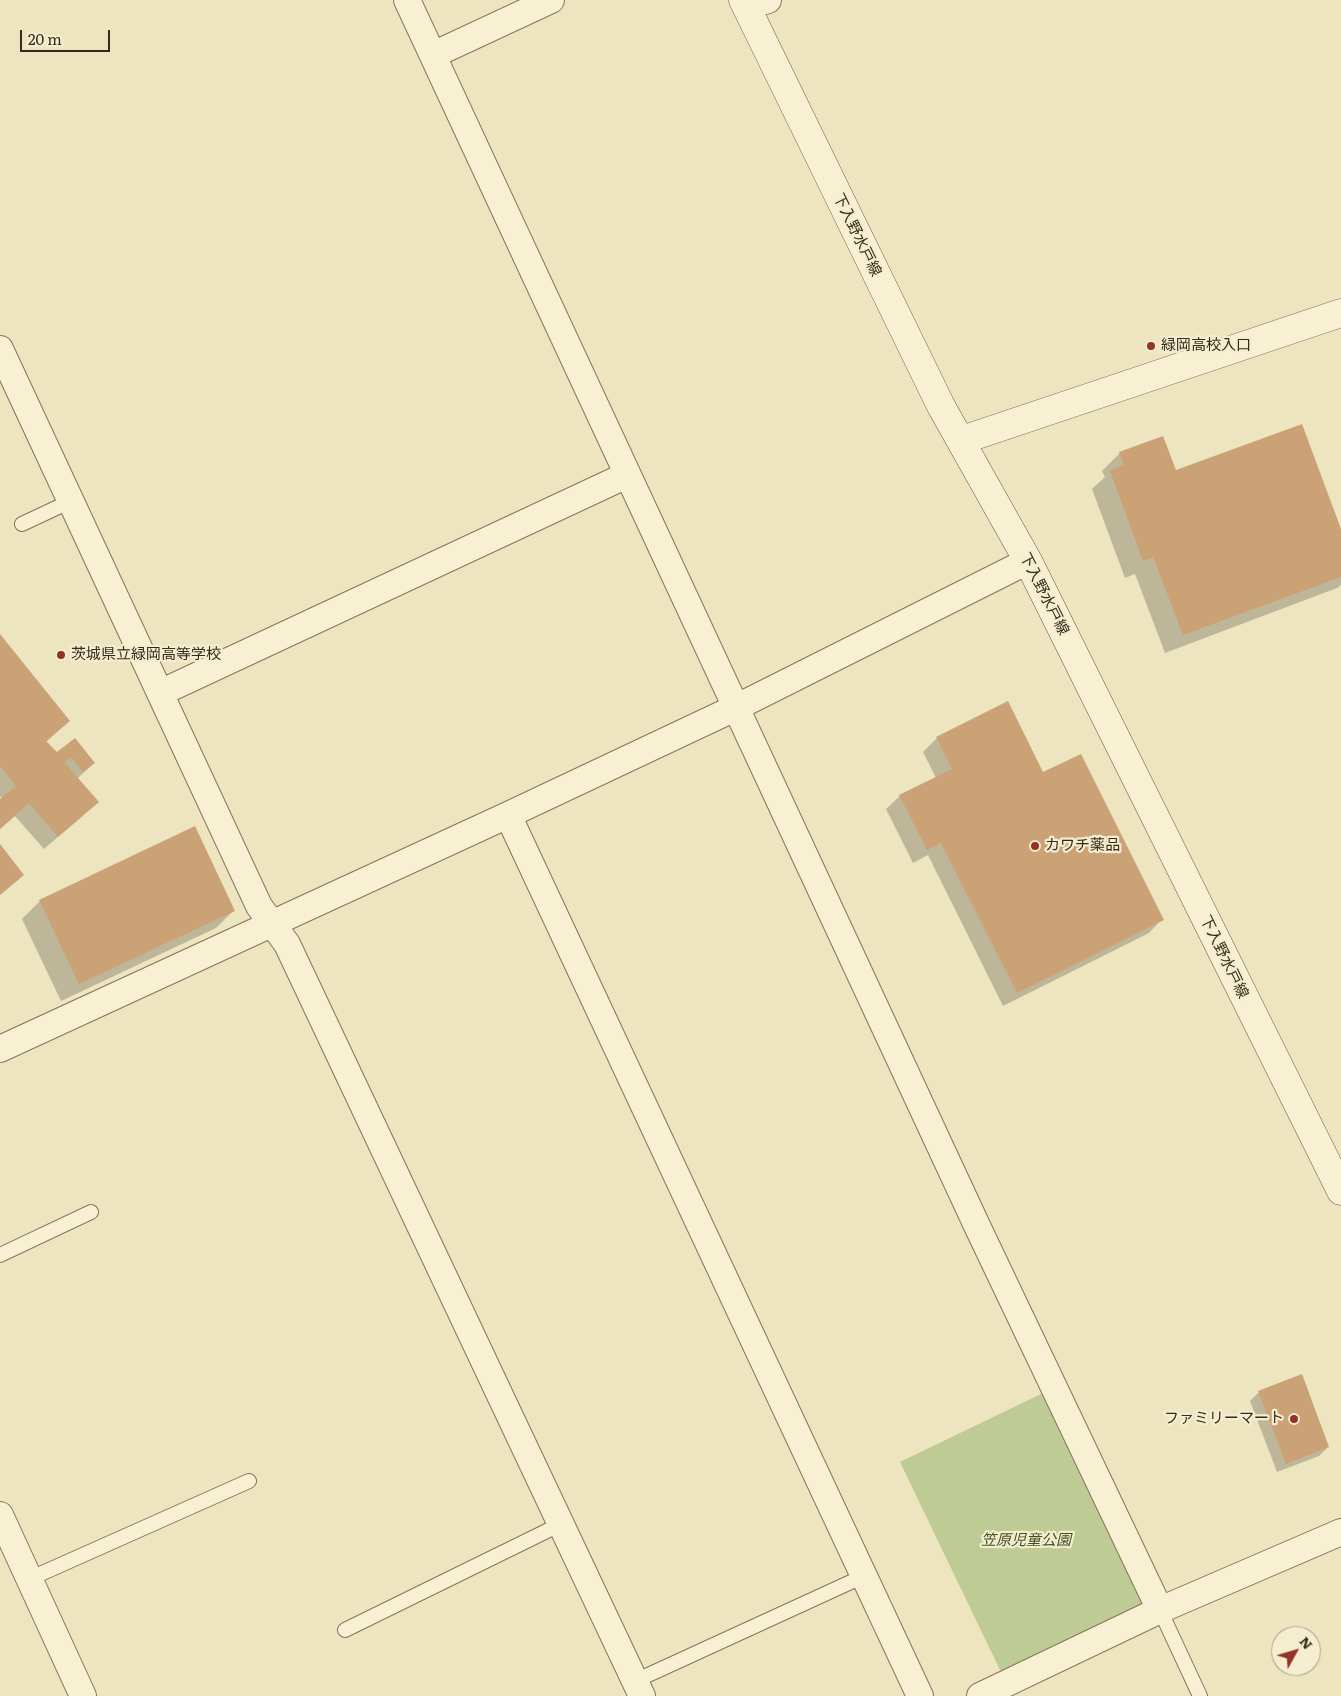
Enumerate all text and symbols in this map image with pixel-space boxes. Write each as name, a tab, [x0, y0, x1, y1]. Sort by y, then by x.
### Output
scale bar	[22, 20, 112, 52]
text: 20 m	[28, 27, 62, 50]
street label: 下入野水戸線	[829, 191, 885, 279]
place label: 緑岡高校入口	[1161, 337, 1251, 355]
marker: 緑岡高校入口	[1145, 340, 1157, 352]
street label: 下入野水戸線	[1016, 550, 1072, 638]
place label: 茨城県立緑岡高等学校	[71, 646, 221, 664]
marker: 茨城県立緑岡高等学校	[55, 649, 67, 661]
place label: カワチ薬品	[1045, 837, 1120, 855]
marker: カワチ薬品	[1029, 840, 1041, 852]
street label: 下入野水戸線	[1196, 913, 1252, 1001]
place label: ファミリーマート	[1164, 1410, 1284, 1428]
marker: ファミリーマート	[1288, 1413, 1300, 1425]
park label: 笠原児童公園	[981, 1532, 1071, 1550]
north arrow	[1271, 1626, 1321, 1676]
text: N	[1295, 1631, 1318, 1653]

